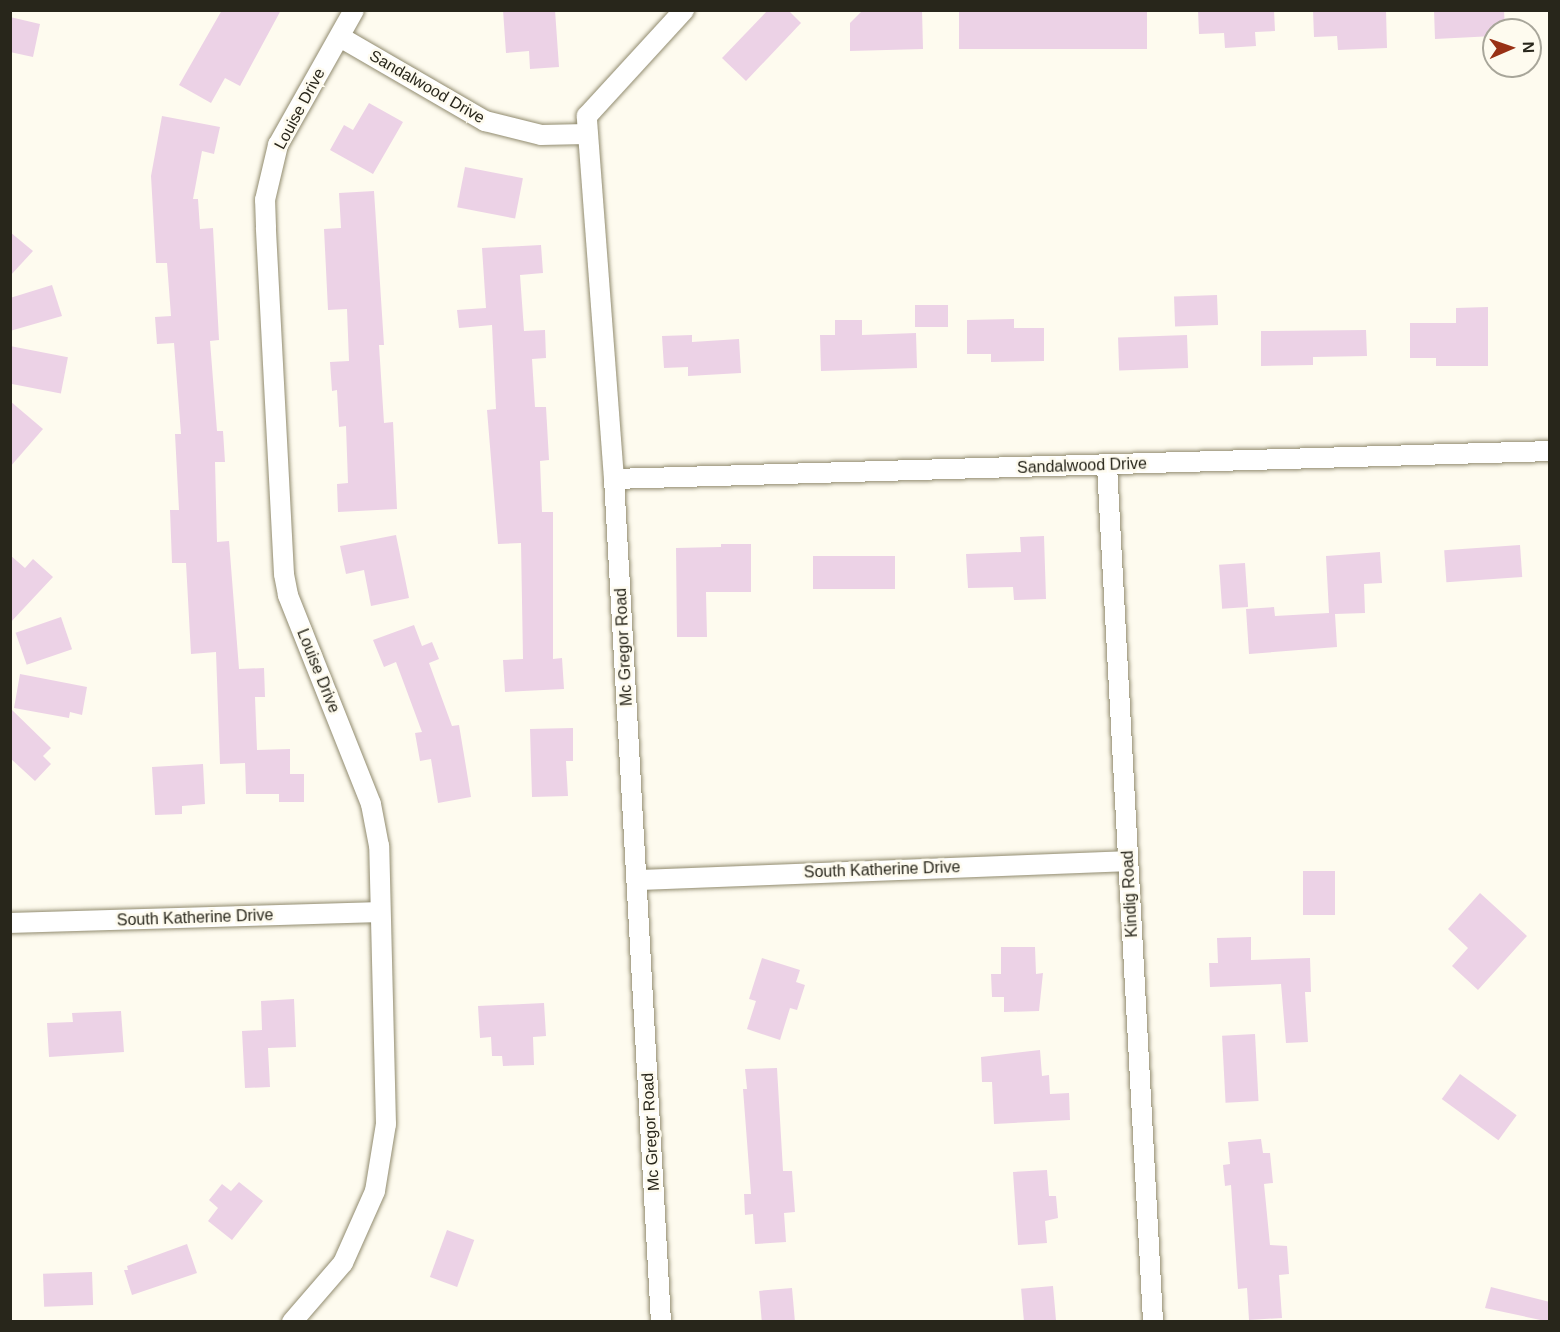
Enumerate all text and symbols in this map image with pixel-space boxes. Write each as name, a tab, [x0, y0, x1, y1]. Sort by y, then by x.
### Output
north arrow	[1482, 18, 1542, 78]
text: N	[1520, 41, 1537, 53]
street label: Sandalwood Drive	[366, 46, 488, 128]
street label: Louise Drive	[271, 65, 329, 153]
street label: Sandalwood Drive	[1017, 454, 1147, 478]
street label: Mc Gregor Road	[611, 587, 637, 707]
street label: Louise Drive	[292, 626, 344, 716]
street label: Kindig Road	[1118, 850, 1142, 938]
street label: South Katherine Drive	[803, 858, 961, 882]
street label: South Katherine Drive	[116, 906, 274, 930]
street label: Mc Gregor Road	[638, 1072, 664, 1192]

